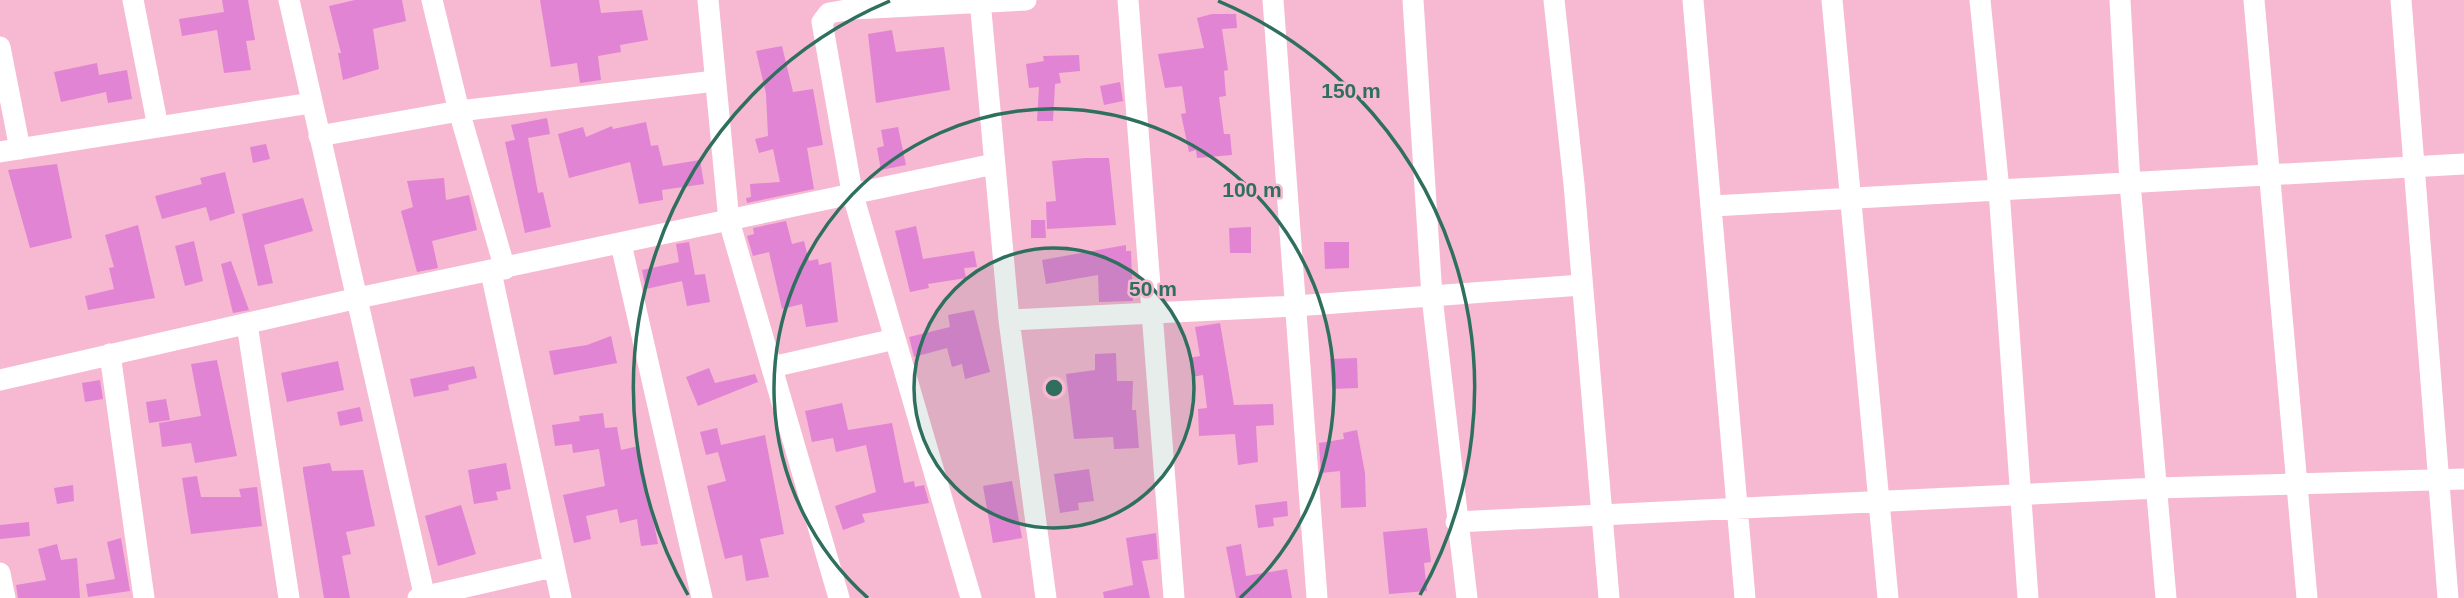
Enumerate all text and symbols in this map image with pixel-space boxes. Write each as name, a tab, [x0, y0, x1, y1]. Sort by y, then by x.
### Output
text: 150 m	[1321, 79, 1381, 102]
text: 100 m	[1222, 178, 1282, 201]
text: 50 m	[1129, 277, 1177, 300]
centre of rings	[1042, 376, 1066, 400]

